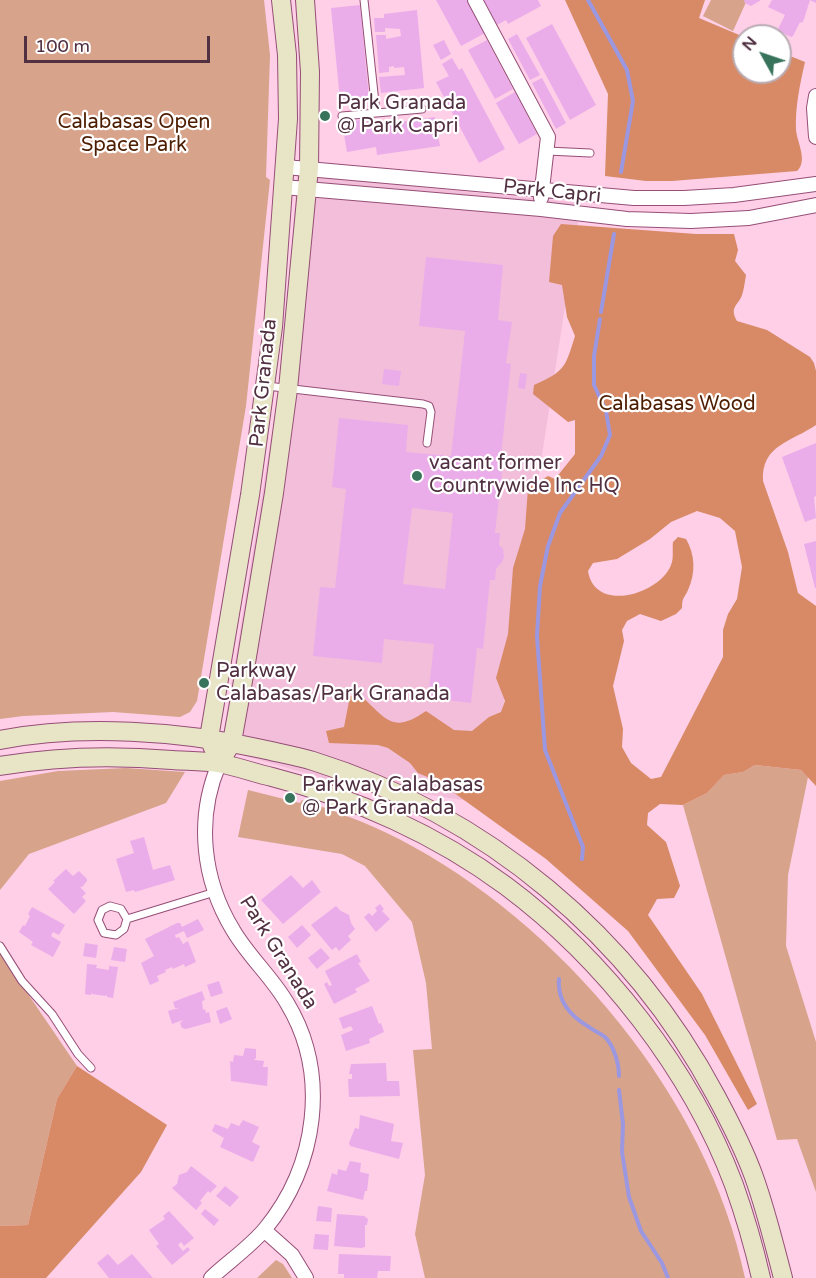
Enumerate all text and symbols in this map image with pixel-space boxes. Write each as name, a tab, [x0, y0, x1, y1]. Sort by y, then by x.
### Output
scale bar	[27, 24, 213, 62]
north arrow	[732, 24, 792, 84]
text: N	[738, 32, 762, 55]
text: 100 m	[35, 35, 90, 57]
place label: Park Granada @ Park Capri	[337, 92, 466, 139]
marker: Park Granada @ Park Capri	[318, 109, 332, 123]
park label: Calabasas Open Space Park	[57, 111, 211, 158]
street label: Park Capri	[502, 175, 602, 209]
street label: Park Granada	[245, 317, 283, 449]
park label: Calabasas Wood	[598, 393, 756, 417]
place label: vacant former Countrywide Inc HQ	[429, 452, 620, 499]
marker: vacant former Countrywide Inc HQ	[410, 469, 424, 483]
place label: Parkway Calabasas/Park Granada	[216, 660, 450, 707]
marker: Parkway Calabasas/Park Granada	[197, 676, 211, 690]
place label: Parkway Calabasas @ Park Granada	[302, 774, 483, 821]
marker: Parkway Calabasas @ Park Granada	[283, 791, 297, 805]
street label: Park Granada	[234, 892, 322, 1014]

